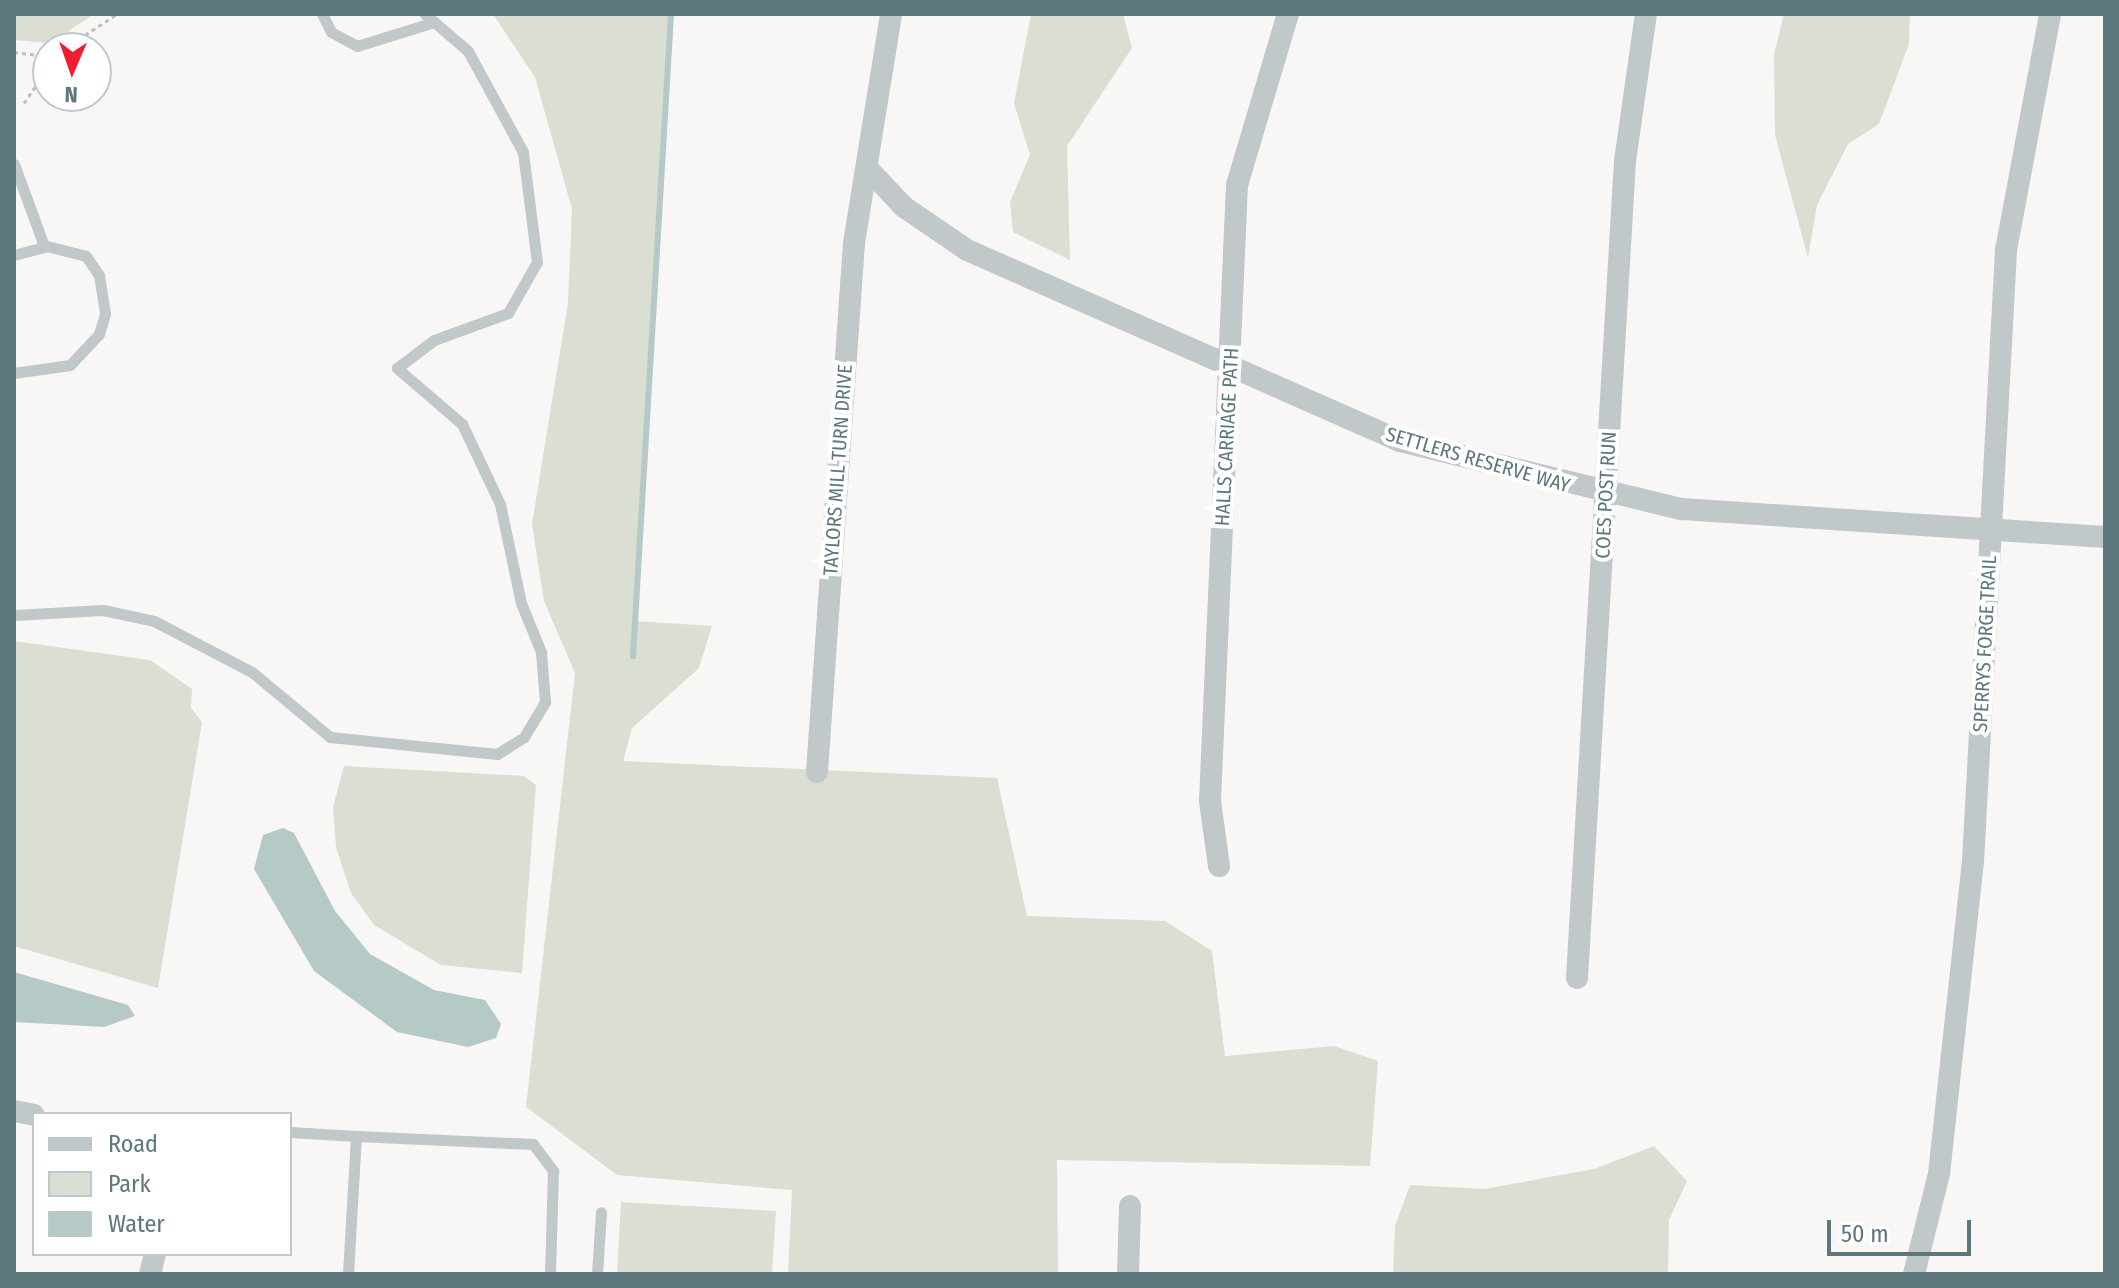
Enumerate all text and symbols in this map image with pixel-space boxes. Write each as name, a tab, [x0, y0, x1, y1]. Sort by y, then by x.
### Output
north arrow	[32, 32, 112, 112]
text: N	[64, 81, 78, 108]
street label: HALLS CARRIAGE PATH	[1210, 347, 1244, 527]
street label: TAYLORS MILL TURN DRIVE	[819, 364, 857, 576]
street label: SETTLERS RESERVE WAY	[1383, 422, 1573, 498]
street label: COES POST RUN	[1591, 431, 1621, 559]
street label: SPERRYS FORGE TRAIL	[1968, 555, 2002, 733]
legend	[32, 1112, 292, 1256]
text: Road	[108, 1130, 158, 1158]
text: Park	[108, 1170, 151, 1198]
scale bar	[1831, 1204, 1975, 1254]
text: Water	[108, 1210, 165, 1238]
text: 50 m	[1841, 1220, 1889, 1248]

